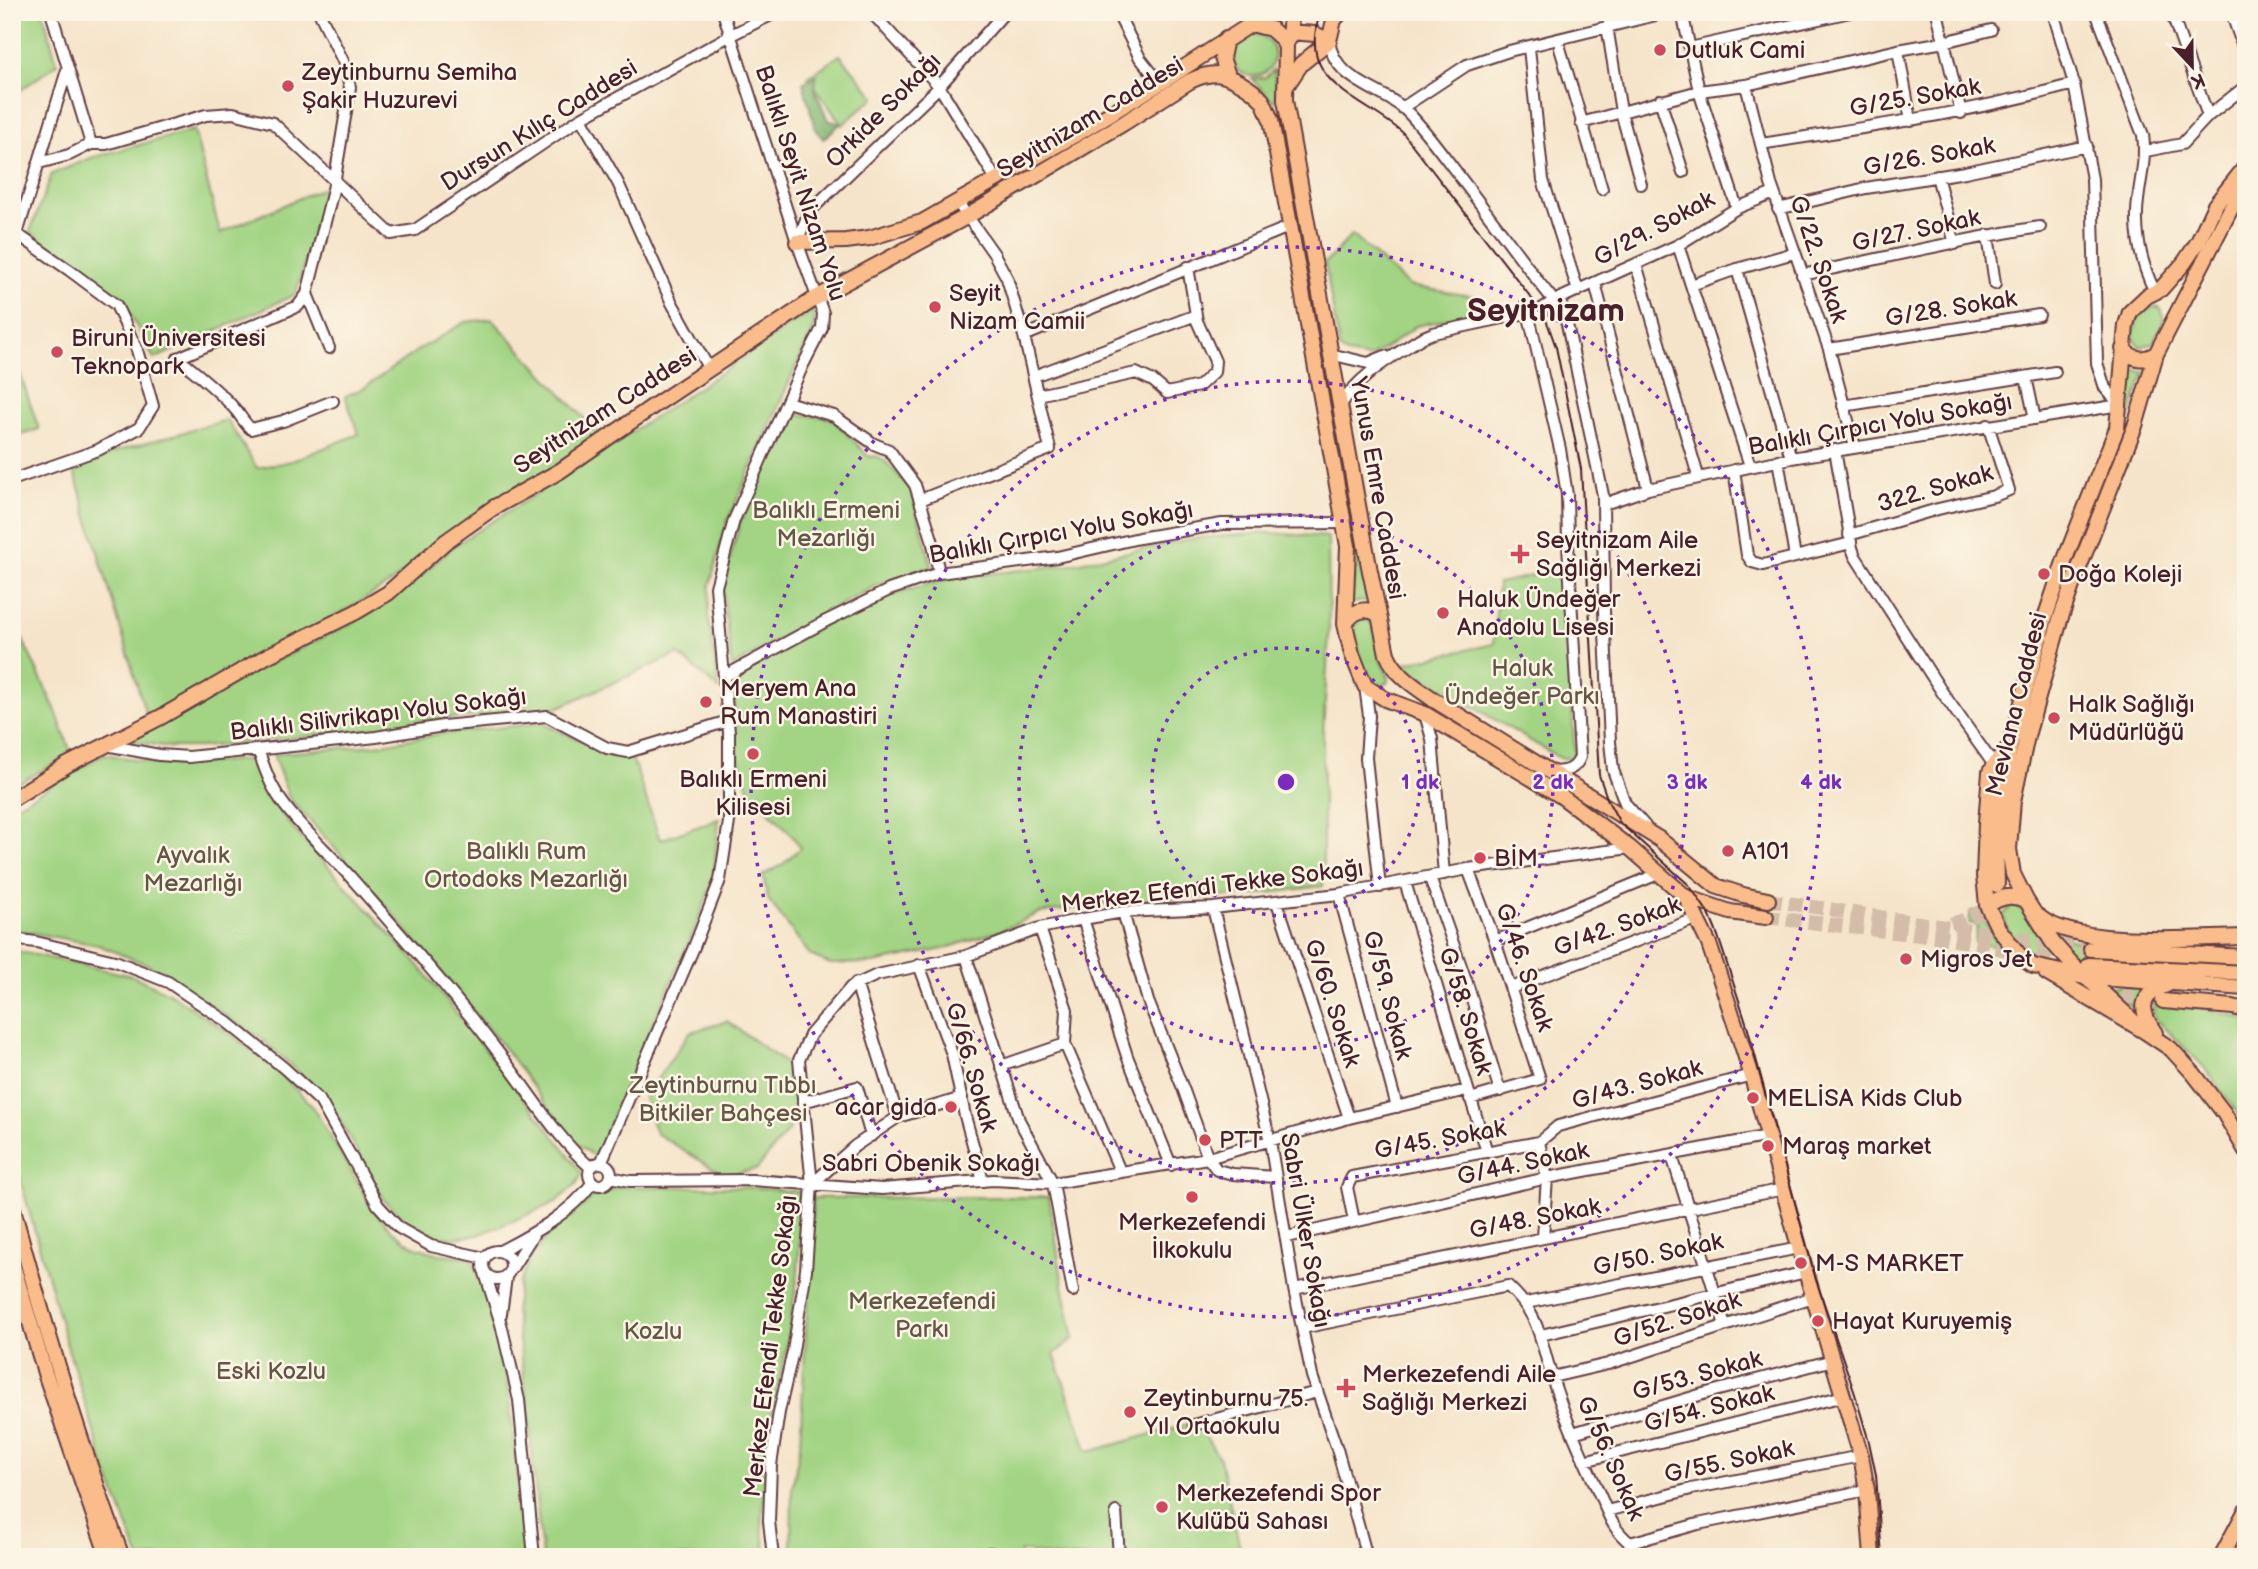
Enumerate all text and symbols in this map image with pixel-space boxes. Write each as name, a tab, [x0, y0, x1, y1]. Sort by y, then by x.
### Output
north arrow	[2156, 32, 2226, 102]
place label: Dutluk Cami	[1674, 36, 1805, 65]
marker: Dutluk Cami	[1652, 42, 1668, 58]
street label: Orkide Sokağı	[820, 47, 947, 174]
street label: Seyitnizam Caddesi	[992, 50, 1189, 185]
street label: Dursun Kılıç Caddesi	[436, 53, 643, 198]
place label: Zeytinburnu Semiha Şakir Huzurevi	[301, 58, 517, 115]
street label: Balıklı Seyit Nizam Yolu	[749, 62, 852, 305]
text: K	[2187, 67, 2208, 93]
street label: G/25. Sokak	[1847, 72, 1983, 123]
marker: Zeytinburnu Semiha Şakir Huzurevi	[280, 78, 296, 94]
street label: G/26. Sokak	[1861, 131, 1997, 182]
street label: G/29. Sokak	[1589, 184, 1720, 272]
street label: G/22. Sokak	[1783, 192, 1854, 327]
street label: G/27. Sokak	[1849, 203, 1983, 258]
place label: Seyit Nizam Camii	[949, 279, 1086, 336]
street label: G/28. Sokak	[1883, 284, 2019, 333]
district label: Seyitnizam	[1467, 292, 1625, 331]
marker: Seyit Nizam Camii	[927, 299, 943, 315]
place label: Biruni Üniversitesi Teknopark	[71, 324, 266, 381]
street label: Seyitnizam Caddesi	[508, 340, 702, 480]
marker: Biruni Üniversitesi Teknopark	[49, 344, 65, 360]
street label: Yunus Emre Caddesi	[1343, 373, 1411, 602]
street label: Balıklı Çırpıcı Yolu Sokağı	[1746, 387, 2014, 462]
street label: 322. Sokak	[1874, 458, 1996, 519]
street label: Balıklı Çırpıcı Yolu Sokağı	[927, 495, 1195, 570]
park label: Balıklı Ermeni Mezarlığı	[752, 496, 900, 553]
place label: Seyitnizam Aile Sağlığı Merkezi	[1536, 526, 1701, 583]
marker: Seyitnizam Aile Sağlığı Merkezi	[1510, 544, 1530, 564]
place label: Doğa Koleji	[2058, 560, 2182, 589]
marker: Doğa Koleji	[2036, 566, 2052, 582]
place label: Haluk Ündeğer Anadolu Lisesi	[1457, 585, 1621, 642]
marker: Haluk Ündeğer Anadolu Lisesi	[1435, 605, 1451, 621]
street label: Mevlana Caddesi	[1980, 609, 2053, 799]
park label: Haluk Ündeğer Parkı	[1444, 654, 1600, 711]
place label: Meryem Ana Rum Manastiri	[720, 674, 877, 731]
street label: Balıklı Silivrikapı Yolu Sokağı	[228, 682, 528, 747]
place label: Halk Sağlığı Müdürlüğü	[2068, 690, 2195, 747]
marker: Meryem Ana Rum Manastiri	[698, 694, 714, 710]
marker: Halk Sağlığı Müdürlüğü	[2046, 710, 2062, 726]
marker: Balıklı Ermeni Kilisesi	[745, 746, 761, 762]
place label: Balıklı Ermeni Kilisesi	[679, 765, 827, 822]
centre of rings	[1274, 770, 1298, 794]
text: 1 dk	[1401, 770, 1439, 795]
text: 2 dk	[1532, 770, 1574, 795]
text: 3 dk	[1666, 770, 1708, 795]
text: 4 dk	[1800, 770, 1842, 795]
park label: Balıklı Rum Ortodoks Mezarlığı	[424, 837, 628, 894]
place label: A101	[1742, 837, 1789, 866]
park label: Ayvalık Mezarlığı	[144, 841, 242, 898]
marker: A101	[1720, 843, 1736, 859]
place label: BİM	[1494, 844, 1538, 873]
marker: BİM	[1472, 850, 1488, 866]
street label: Merkez Efendi Tekke Sokağı	[1059, 854, 1365, 919]
street label: G/42. Sokak	[1550, 890, 1685, 963]
street label: G/46. Sokak	[1489, 899, 1560, 1035]
street label: G/59. Sokak	[1356, 928, 1419, 1063]
street label: G/60. Sokak	[1298, 935, 1367, 1071]
street label: G/58. Sokak	[1432, 944, 1499, 1079]
place label: Migros Jet	[1920, 945, 2033, 974]
marker: Migros Jet	[1898, 951, 1914, 967]
street label: G/66. Sokak	[939, 999, 1004, 1136]
street label: G/43. Sokak	[1569, 1053, 1706, 1116]
park label: Zeytinburnu Tıbbı Bitkiler Bahçesi	[629, 1071, 816, 1128]
place label: MELİSA Kids Club	[1767, 1084, 1962, 1113]
marker: MELİSA Kids Club	[1745, 1090, 1761, 1106]
place label: acar gida	[835, 1093, 937, 1122]
marker: acar gida	[943, 1099, 959, 1115]
street label: G/45. Sokak	[1372, 1114, 1508, 1165]
place label: PTT	[1219, 1126, 1264, 1155]
street label: Sabri Ülker Sokağı	[1274, 1130, 1337, 1330]
marker: PTT	[1197, 1132, 1213, 1148]
place label: Maraş market	[1782, 1132, 1932, 1161]
street label: G/44. Sokak	[1455, 1135, 1592, 1192]
marker: Maraş market	[1760, 1138, 1776, 1154]
street label: Sabri Obenik Sokağı	[822, 1149, 1040, 1178]
marker: Merkezefendi İlkokulu	[1184, 1189, 1200, 1205]
street label: G/48. Sokak	[1467, 1192, 1603, 1245]
street label: Merkez Efendi Tekke Sokağı	[738, 1193, 803, 1499]
place label: Merkezefendi İlkokulu	[1118, 1208, 1266, 1265]
street label: G/50. Sokak	[1590, 1227, 1726, 1282]
place label: M-S MARKET	[1815, 1249, 1964, 1278]
marker: M-S MARKET	[1793, 1255, 1809, 1271]
street label: G/52. Sokak	[1610, 1285, 1745, 1354]
park label: Merkezefendi Parkı	[848, 1287, 996, 1344]
place label: Hayat Kuruyemiş	[1832, 1307, 2012, 1336]
marker: Hayat Kuruyemiş	[1810, 1313, 1826, 1329]
park label: Kozlu	[624, 1317, 682, 1346]
street label: G/53. Sokak	[1629, 1344, 1765, 1407]
park label: Eski Kozlu	[216, 1357, 326, 1386]
place label: Merkezefendi Aile Sağlığı Merkezi	[1362, 1360, 1556, 1417]
marker: Merkezefendi Aile Sağlığı Merkezi	[1336, 1378, 1356, 1398]
street label: G/54. Sokak	[1641, 1378, 1777, 1439]
place label: Zeytinburnu 75. Yıl Ortaokulu	[1143, 1384, 1308, 1441]
street label: G/56. Sokak	[1570, 1392, 1651, 1525]
marker: Zeytinburnu 75. Yıl Ortaokulu	[1122, 1404, 1138, 1420]
street label: G/55. Sokak	[1662, 1434, 1797, 1489]
place label: Merkezefendi Spor Kulübü Sahası	[1176, 1479, 1381, 1536]
marker: Merkezefendi Spor Kulübü Sahası	[1154, 1499, 1170, 1515]

